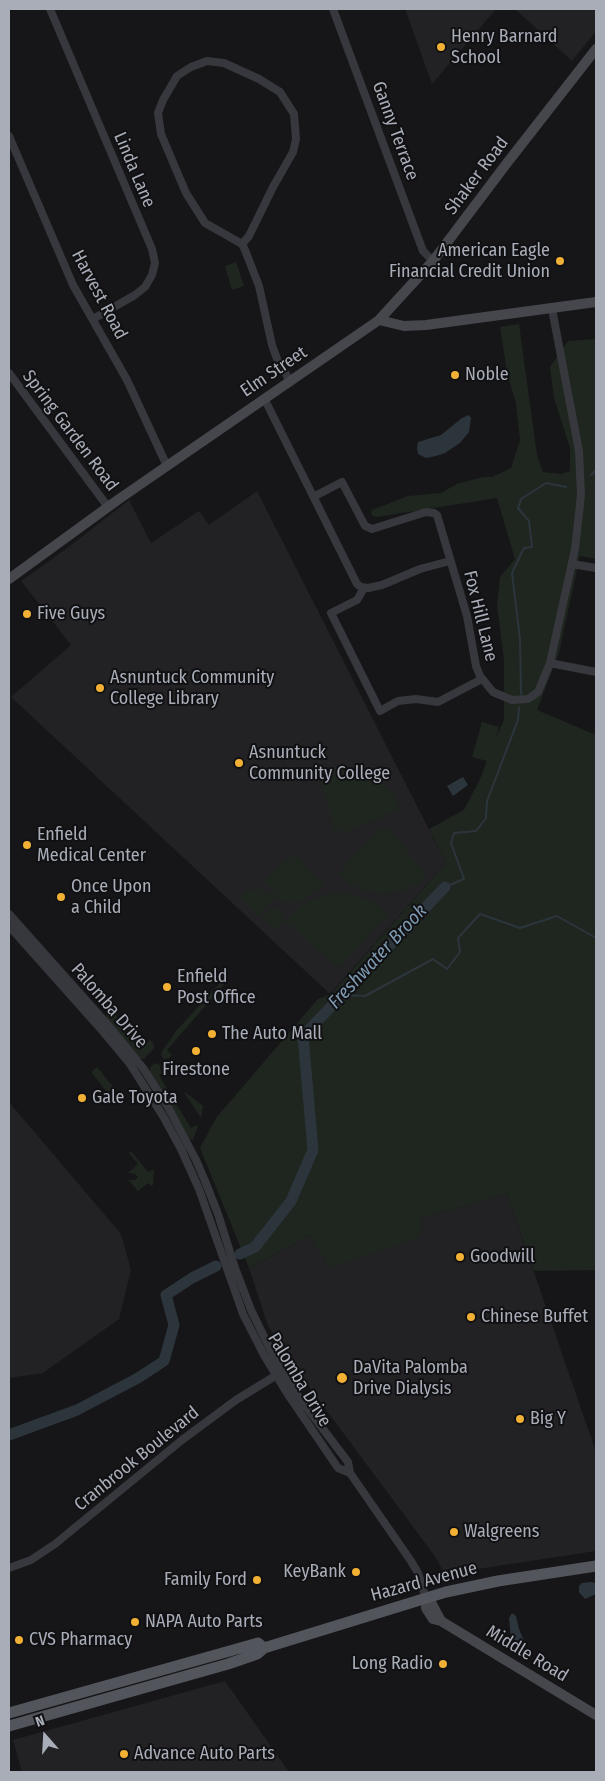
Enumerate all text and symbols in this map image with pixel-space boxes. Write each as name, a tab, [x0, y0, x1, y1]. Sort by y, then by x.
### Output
place label: Henry Barnard School	[451, 26, 558, 68]
marker: Henry Barnard School	[435, 41, 447, 53]
street label: Ganny Terrace	[367, 79, 423, 183]
street label: Linda Lane	[108, 129, 160, 211]
street label: Shaker Road	[441, 133, 513, 219]
place label: American Eagle Financial Credit Union	[389, 240, 550, 282]
street label: Harvest Road	[66, 247, 132, 343]
marker: American Eagle Financial Credit Union	[554, 255, 566, 267]
street label: Elm Street	[237, 342, 311, 402]
place label: Noble	[465, 364, 509, 386]
street label: Spring Garden Road	[17, 366, 123, 496]
marker: Noble	[449, 369, 461, 381]
street label: Fox Hill Lane	[458, 568, 502, 664]
place label: Five Guys	[37, 603, 105, 625]
marker: Five Guys	[21, 608, 33, 620]
place label: Asnuntuck Community College Library	[110, 667, 274, 710]
marker: Asnuntuck Community College Library	[94, 682, 106, 694]
place label: Asnuntuck Community College	[249, 742, 390, 784]
marker: Asnuntuck Community College	[233, 757, 245, 769]
place label: Enfield Medical Center	[37, 824, 146, 866]
marker: Enfield Medical Center	[21, 839, 33, 851]
place label: Once Upon a Child	[71, 876, 151, 919]
marker: Once Upon a Child	[55, 891, 67, 903]
water label: Freshwater Brook	[324, 900, 432, 1014]
street label: Palomba Drive	[66, 959, 152, 1053]
place label: Enfield Post Office	[177, 966, 256, 1009]
marker: Enfield Post Office	[161, 981, 173, 993]
place label: The Auto Mall	[222, 1023, 322, 1045]
marker: The Auto Mall	[206, 1028, 218, 1040]
marker: Firestone	[190, 1045, 202, 1057]
place label: Firestone	[162, 1059, 230, 1081]
place label: Gale Toyota	[92, 1087, 177, 1109]
marker: Gale Toyota	[76, 1092, 88, 1104]
place label: Goodwill	[470, 1246, 535, 1268]
marker: Goodwill	[454, 1251, 466, 1263]
place label: Chinese Buffet	[481, 1306, 588, 1328]
marker: Chinese Buffet	[465, 1311, 477, 1323]
street label: Palomba Drive	[263, 1329, 335, 1431]
place label: DaVita Palomba Drive Dialysis	[353, 1357, 468, 1400]
marker: DaVita Palomba Drive Dialysis	[335, 1371, 349, 1385]
street label: Cranbrook Boulevard	[70, 1402, 204, 1516]
place label: Big Y	[530, 1408, 566, 1430]
marker: Big Y	[514, 1413, 526, 1425]
place label: Walgreens	[464, 1521, 540, 1543]
marker: Walgreens	[448, 1526, 460, 1538]
street label: Hazard Avenue	[368, 1557, 480, 1607]
place label: KeyBank	[283, 1561, 346, 1583]
marker: KeyBank	[350, 1566, 362, 1578]
place label: Family Ford	[164, 1569, 247, 1591]
marker: Family Ford	[251, 1574, 263, 1586]
place label: NAPA Auto Parts	[145, 1611, 263, 1633]
marker: NAPA Auto Parts	[129, 1616, 141, 1628]
street label: Middle Road	[482, 1621, 572, 1687]
place label: CVS Pharmacy	[29, 1629, 132, 1651]
marker: CVS Pharmacy	[13, 1634, 25, 1646]
place label: Long Radio	[352, 1653, 433, 1675]
marker: Long Radio	[437, 1658, 449, 1670]
north arrow	[20, 1711, 70, 1761]
text: N	[33, 1712, 47, 1731]
place label: Advance Auto Parts	[134, 1743, 275, 1765]
marker: Advance Auto Parts	[118, 1748, 130, 1760]

